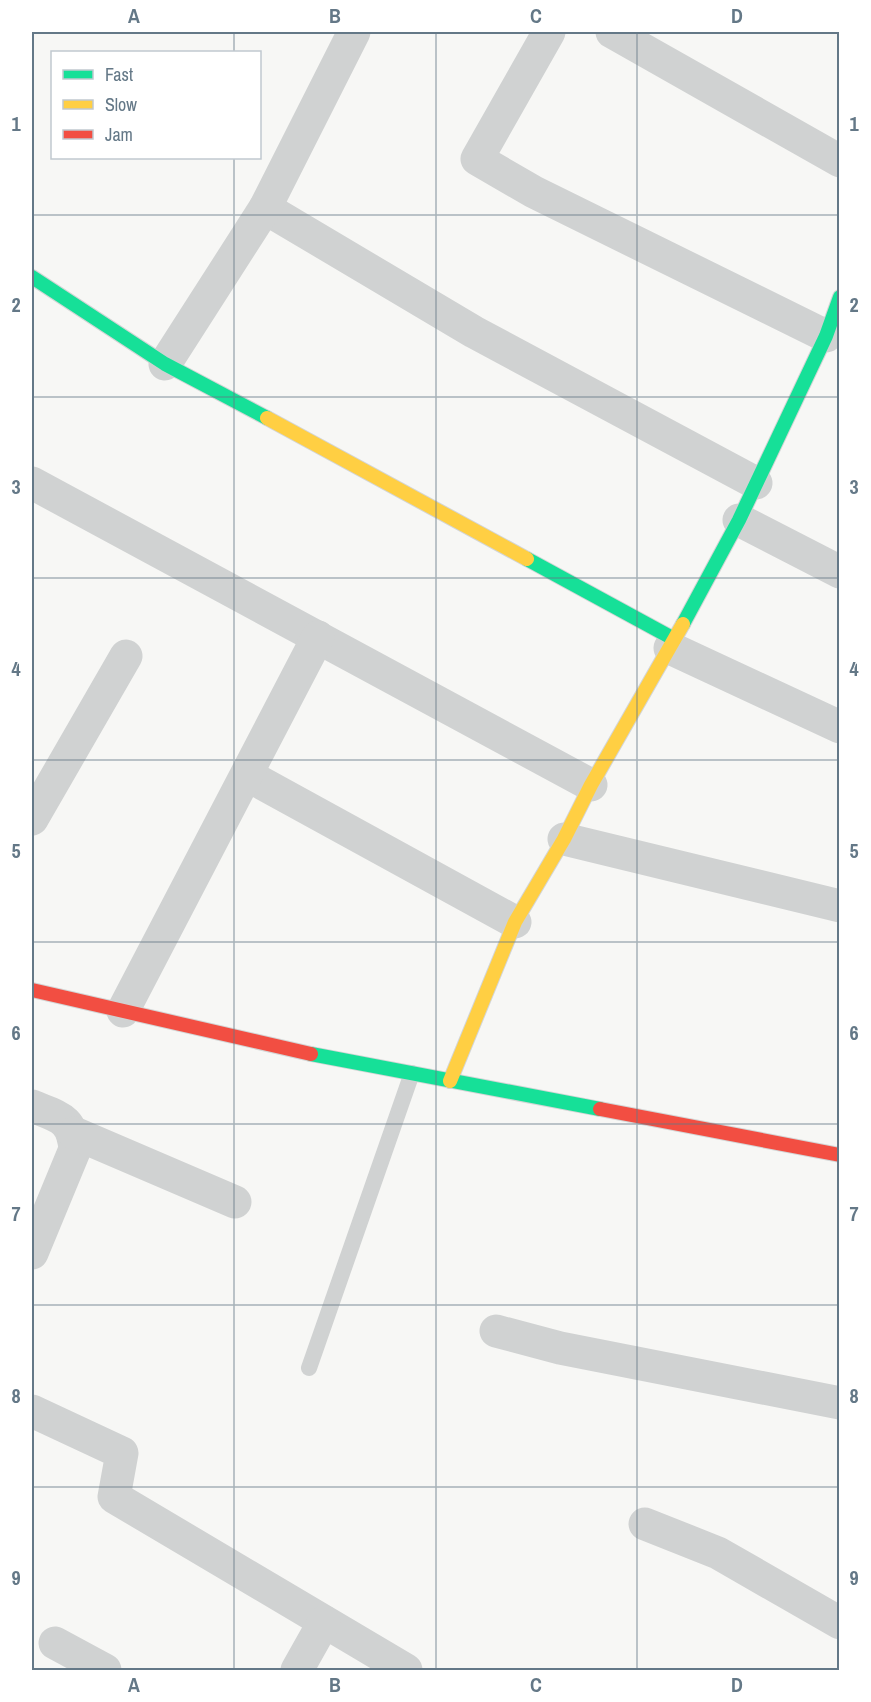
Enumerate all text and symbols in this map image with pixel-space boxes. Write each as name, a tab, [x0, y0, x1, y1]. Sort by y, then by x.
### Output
text: A	[128, 2, 140, 29]
text: B	[329, 2, 341, 29]
text: C	[530, 2, 542, 29]
text: D	[731, 2, 743, 29]
legend	[51, 51, 261, 159]
text: Fast	[105, 62, 133, 87]
text: Slow	[105, 92, 137, 117]
text: 1	[11, 110, 21, 137]
text: 1	[849, 110, 859, 137]
text: Jam	[105, 122, 133, 147]
text: 2	[11, 291, 21, 318]
text: 2	[849, 291, 859, 318]
text: 3	[11, 473, 21, 500]
text: 3	[849, 473, 859, 500]
text: 4	[11, 655, 21, 682]
text: 4	[849, 655, 859, 682]
text: 5	[11, 837, 21, 864]
text: 5	[849, 837, 859, 864]
text: 6	[11, 1019, 21, 1046]
text: 6	[849, 1019, 859, 1046]
text: 7	[11, 1200, 21, 1227]
text: 7	[849, 1200, 859, 1227]
text: 8	[11, 1382, 21, 1409]
text: 8	[849, 1382, 859, 1409]
text: 9	[11, 1564, 21, 1591]
text: 9	[849, 1564, 859, 1591]
text: A	[128, 1671, 140, 1698]
text: B	[329, 1671, 341, 1698]
text: C	[530, 1671, 542, 1698]
text: D	[731, 1671, 743, 1698]

